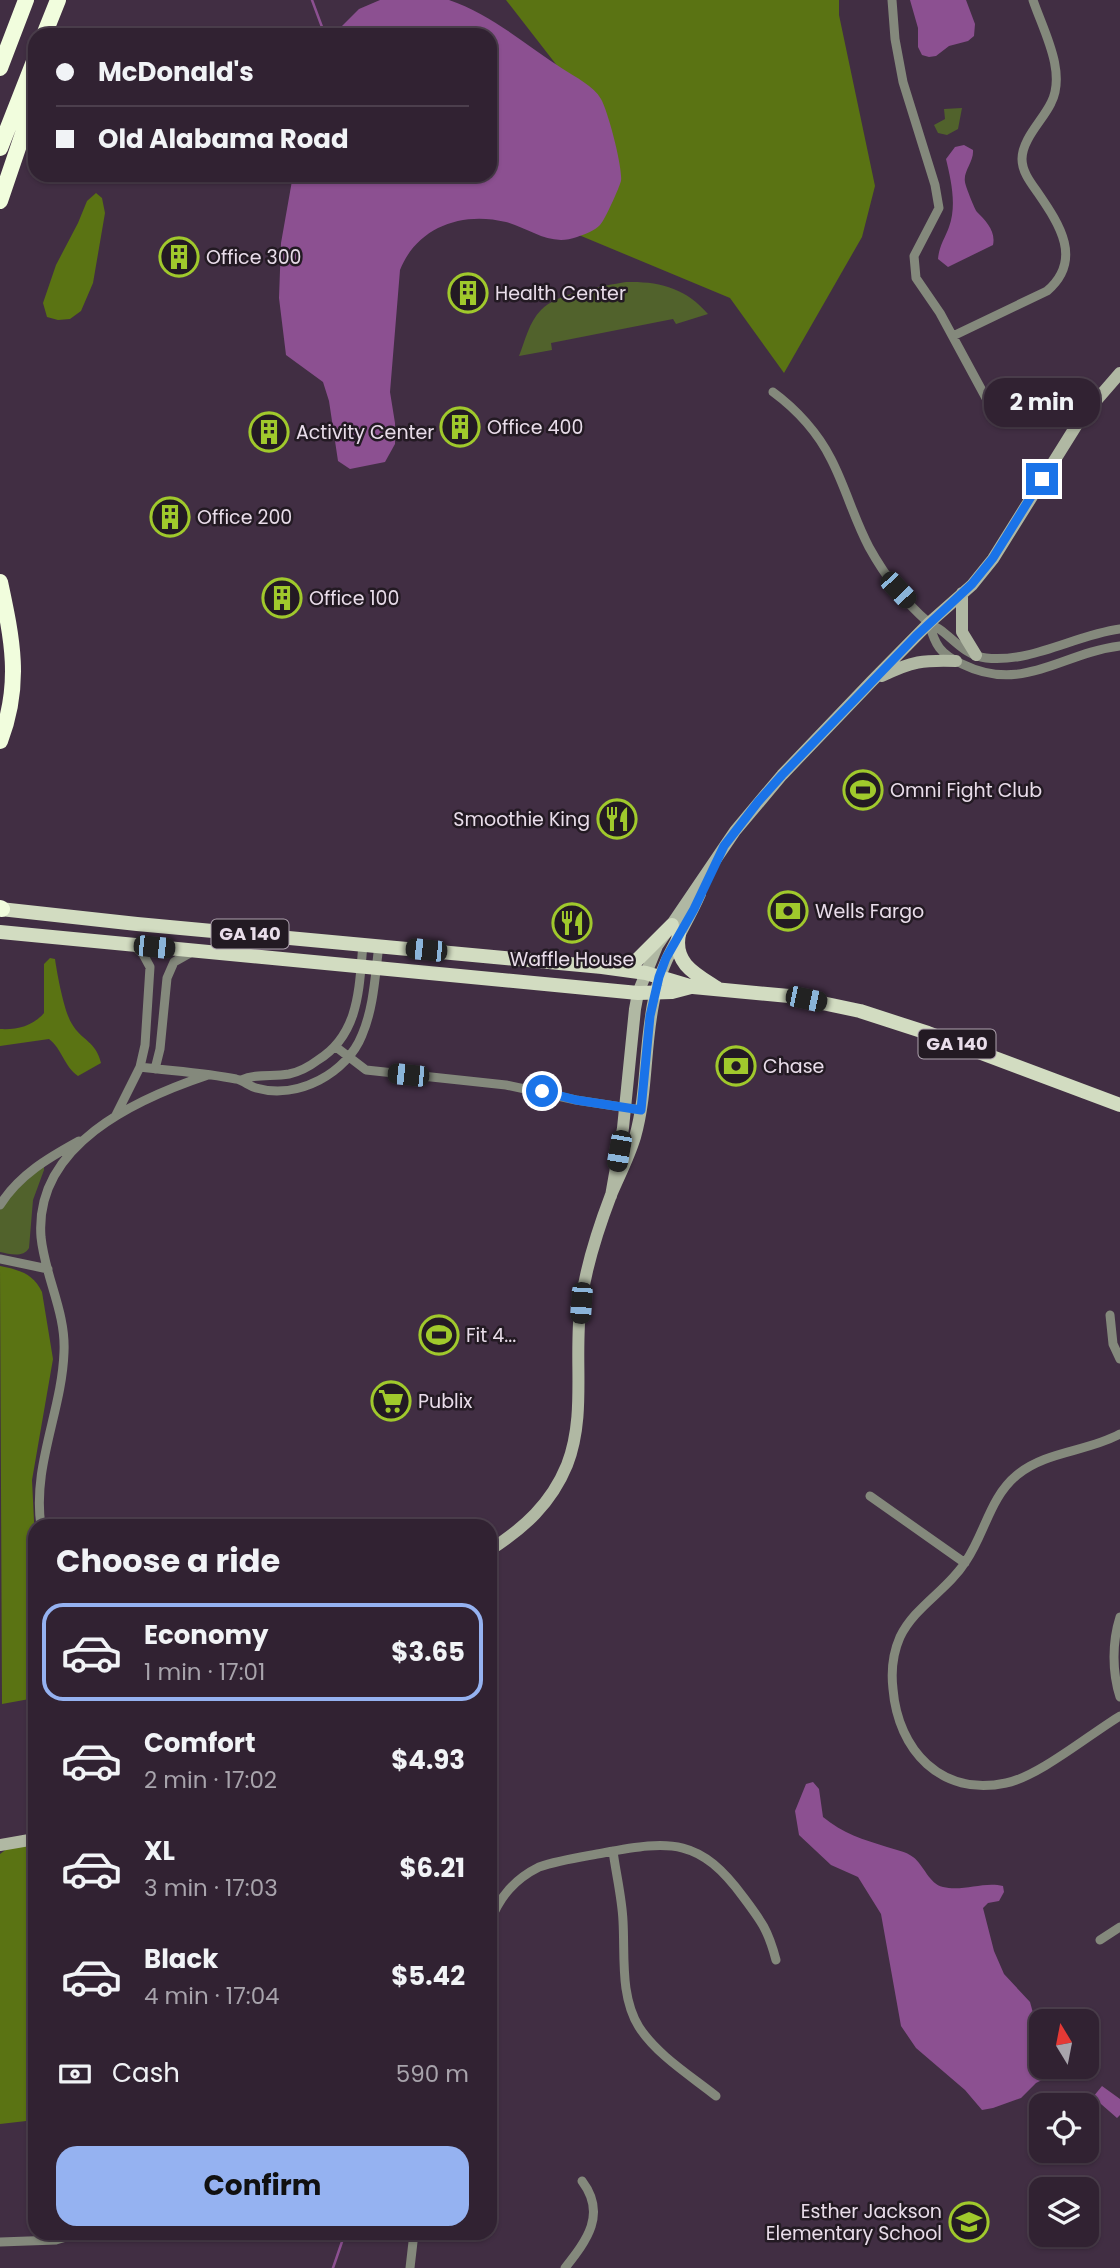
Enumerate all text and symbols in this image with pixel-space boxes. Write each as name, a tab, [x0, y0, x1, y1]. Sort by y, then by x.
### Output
text: McDonald's	[98, 54, 254, 90]
text: Old Alabama Road	[98, 121, 349, 157]
building icon: Office 300	[158, 236, 200, 278]
place label: Office 300	[206, 244, 302, 271]
building icon: Health Center	[447, 272, 489, 314]
place label: Health Center	[495, 280, 626, 307]
callout: 2 min	[984, 378, 1100, 426]
text: 2 min	[1010, 386, 1074, 418]
building icon: Office 400	[439, 406, 481, 448]
building icon: Activity Center	[248, 411, 290, 453]
place label: Office 400	[487, 414, 583, 441]
place label: Activity Center	[296, 419, 434, 446]
route end	[1026, 463, 1058, 495]
building icon: Office 200	[149, 496, 191, 538]
place label: Office 200	[197, 504, 292, 531]
car	[876, 567, 921, 613]
building icon: Office 100	[261, 577, 303, 619]
place label: Office 100	[309, 585, 399, 612]
sports icon: Omni Fight Club	[842, 769, 884, 811]
place label: Omni Fight Club	[890, 777, 1042, 804]
restaurant icon: Smoothie King	[596, 798, 638, 840]
place label: Smoothie King	[453, 806, 590, 833]
bank icon: Wells Fargo	[767, 890, 809, 932]
place label: Wells Fargo	[815, 898, 924, 925]
restaurant icon: Waffle House	[551, 902, 593, 944]
road number: GA 140	[212, 919, 288, 948]
car	[133, 934, 176, 960]
car	[405, 937, 448, 963]
place label: Waffle House	[510, 946, 634, 973]
car	[784, 984, 829, 1014]
road number: GA 140	[918, 1030, 996, 1058]
bank icon: Chase	[715, 1045, 757, 1087]
place label: Chase	[763, 1053, 824, 1080]
car	[387, 1062, 430, 1088]
route start	[526, 1075, 558, 1107]
car	[606, 1128, 633, 1174]
car	[570, 1281, 593, 1325]
sports icon: Fit 4...	[418, 1314, 460, 1356]
place label: Fit 4...	[466, 1322, 516, 1349]
supermarket icon: Publix	[370, 1380, 412, 1422]
place label: Publix	[418, 1388, 472, 1415]
text: Choose a ride	[56, 1538, 280, 1583]
text: Economy	[144, 1617, 268, 1653]
icon: car	[60, 1621, 123, 1684]
text: $3.65	[391, 1634, 465, 1670]
text: 1 min · 17:01	[144, 1656, 265, 1688]
text: Comfort	[144, 1725, 256, 1761]
icon: car	[60, 1729, 123, 1792]
text: $4.93	[391, 1742, 465, 1778]
text: 2 min · 17:02	[144, 1764, 277, 1796]
text: XL	[144, 1833, 175, 1869]
icon: car	[60, 1837, 123, 1900]
text: $6.21	[399, 1850, 465, 1886]
text: 3 min · 17:03	[144, 1872, 278, 1904]
text: Black	[144, 1941, 218, 1977]
icon: car	[60, 1945, 123, 2008]
text: $5.42	[391, 1958, 465, 1994]
text: 4 min · 17:04	[144, 1980, 280, 2012]
north arrow	[1029, 2009, 1099, 2079]
map controls	[1029, 2009, 1099, 2247]
icon: cash	[56, 2055, 94, 2093]
text: Cash	[112, 2055, 180, 2091]
text: 590 m	[396, 2058, 469, 2090]
button: locate	[1029, 2093, 1099, 2163]
button: Confirm	[56, 2146, 469, 2226]
button: layers	[1029, 2177, 1099, 2247]
place label: Esther Jackson Elementary School	[766, 2198, 942, 2247]
school or university icon: Esther Jackson Elementary School	[948, 2201, 990, 2243]

